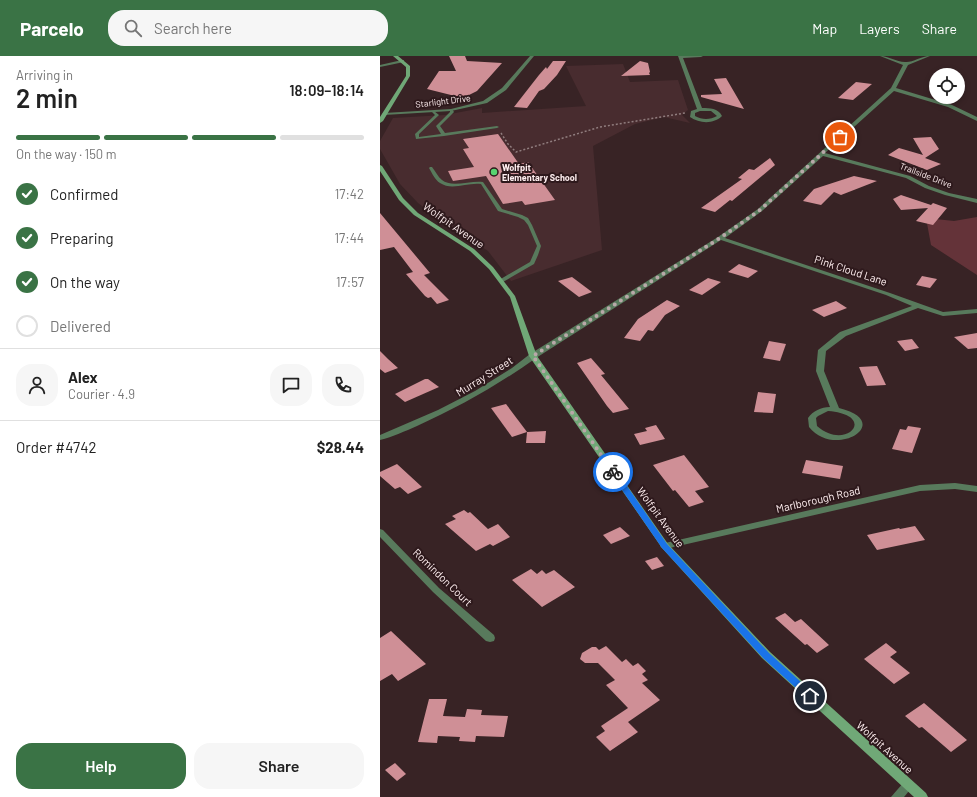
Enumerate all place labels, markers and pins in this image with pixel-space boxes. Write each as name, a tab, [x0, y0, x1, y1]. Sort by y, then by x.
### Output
pin	[823, 120, 857, 154]
place label: Wolfpit Elementary School	[502, 162, 577, 183]
marker: Wolfpit Elementary School	[489, 167, 499, 177]
pin	[793, 679, 827, 713]

